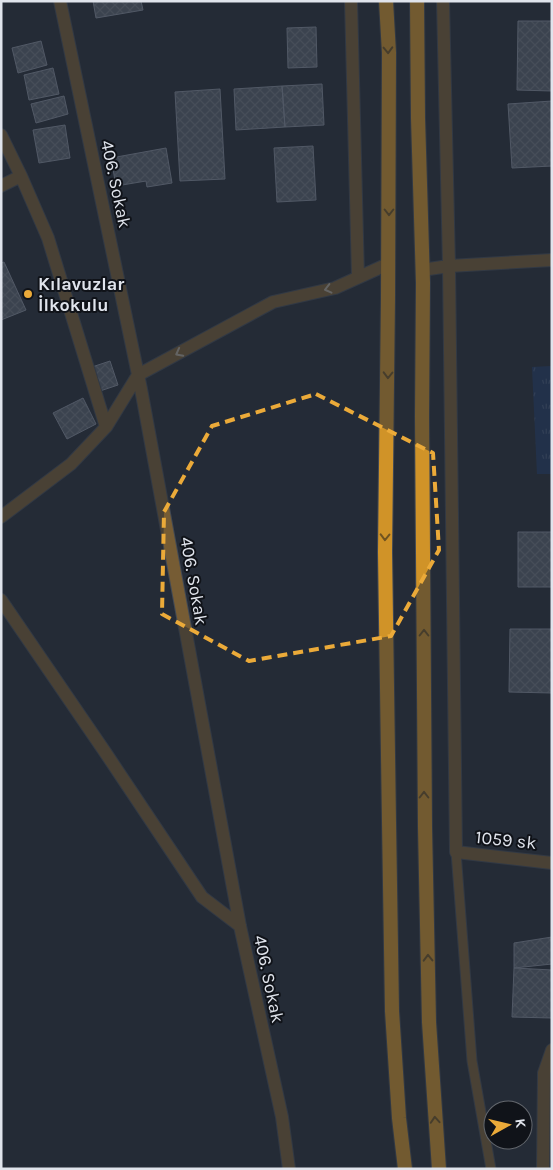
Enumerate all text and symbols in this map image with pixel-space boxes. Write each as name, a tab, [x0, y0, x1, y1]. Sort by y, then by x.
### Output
one-way arrow	[383, 46, 394, 54]
street label: 406. Sokak	[96, 138, 136, 230]
one-way arrow	[384, 209, 394, 217]
place label: Kılavuzlar İlkokulu	[38, 273, 124, 316]
one-way arrow	[323, 283, 332, 294]
marker: Kılavuzlar İlkokulu	[22, 288, 34, 300]
one-way arrow	[176, 347, 185, 357]
one-way arrow	[382, 371, 393, 379]
one-way arrow	[380, 534, 391, 542]
street label: 406. Sokak	[175, 535, 213, 627]
one-way arrow	[418, 629, 429, 637]
one-way arrow	[419, 791, 429, 799]
street label: 1059 sk	[474, 826, 538, 854]
street label: 406. Sokak	[249, 933, 289, 1025]
one-way arrow	[423, 954, 433, 962]
north arrow	[483, 1100, 533, 1150]
one-way arrow	[430, 1116, 441, 1124]
text: K	[511, 1118, 530, 1130]

